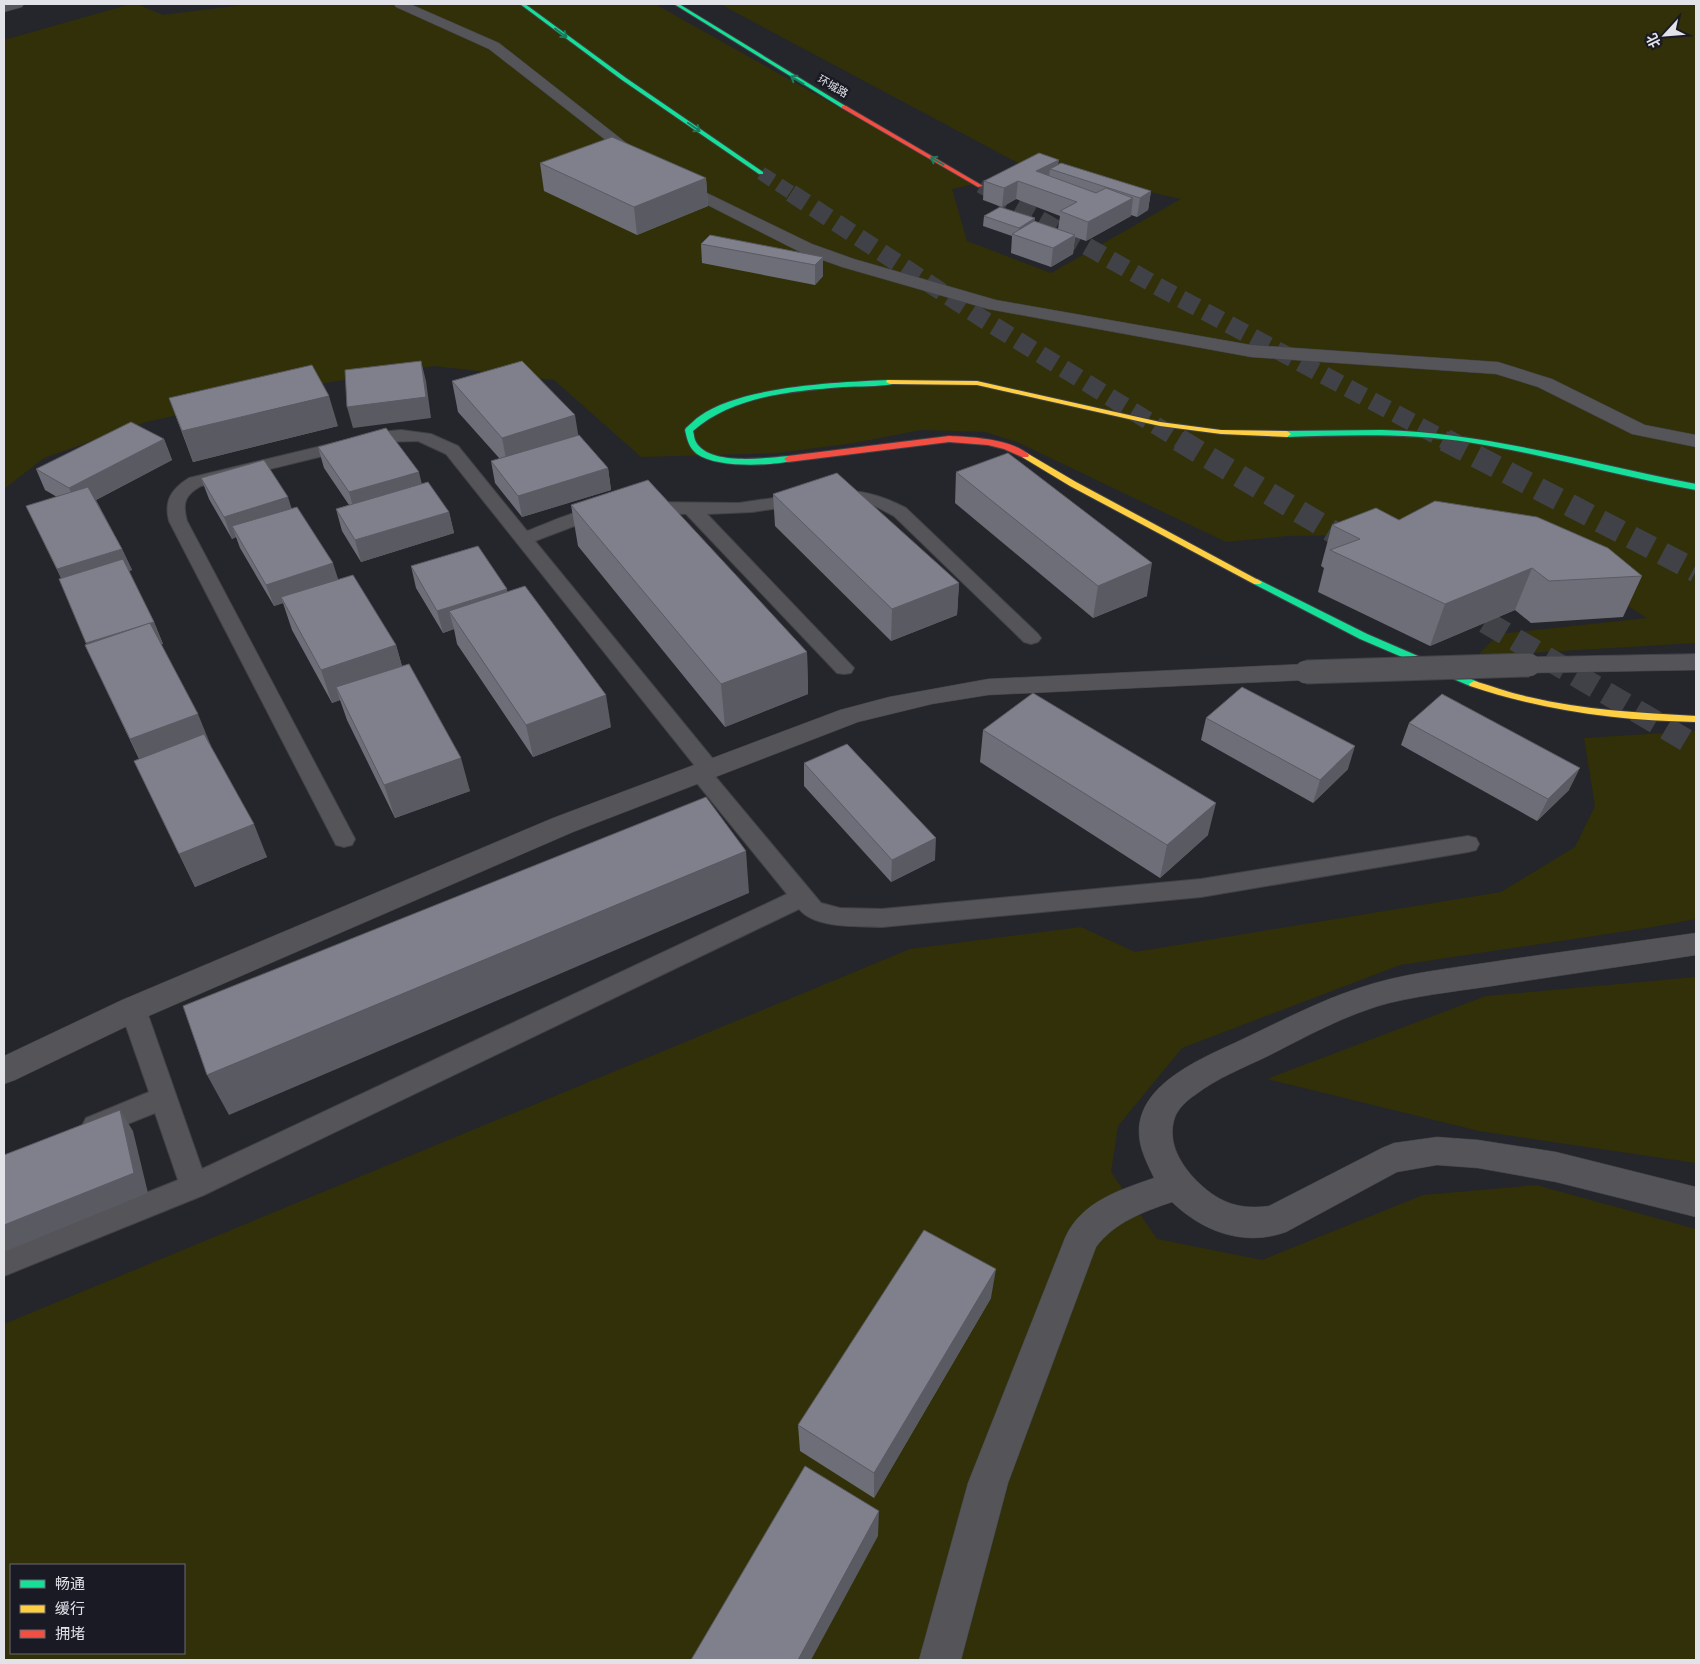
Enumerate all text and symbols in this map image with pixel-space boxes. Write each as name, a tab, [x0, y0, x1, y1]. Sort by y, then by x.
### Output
north arrow	[1640, 10, 1690, 60]
one-way arrow	[554, 28, 567, 39]
text: 北	[1642, 30, 1664, 51]
street label: 环城路	[815, 72, 851, 100]
one-way arrow	[791, 74, 805, 84]
one-way arrow	[687, 122, 701, 132]
one-way arrow	[931, 156, 945, 166]
legend	[10, 1564, 185, 1654]
text: 畅通	[55, 1573, 85, 1594]
text: 缓行	[55, 1598, 85, 1619]
text: 拥堵	[55, 1623, 85, 1644]

